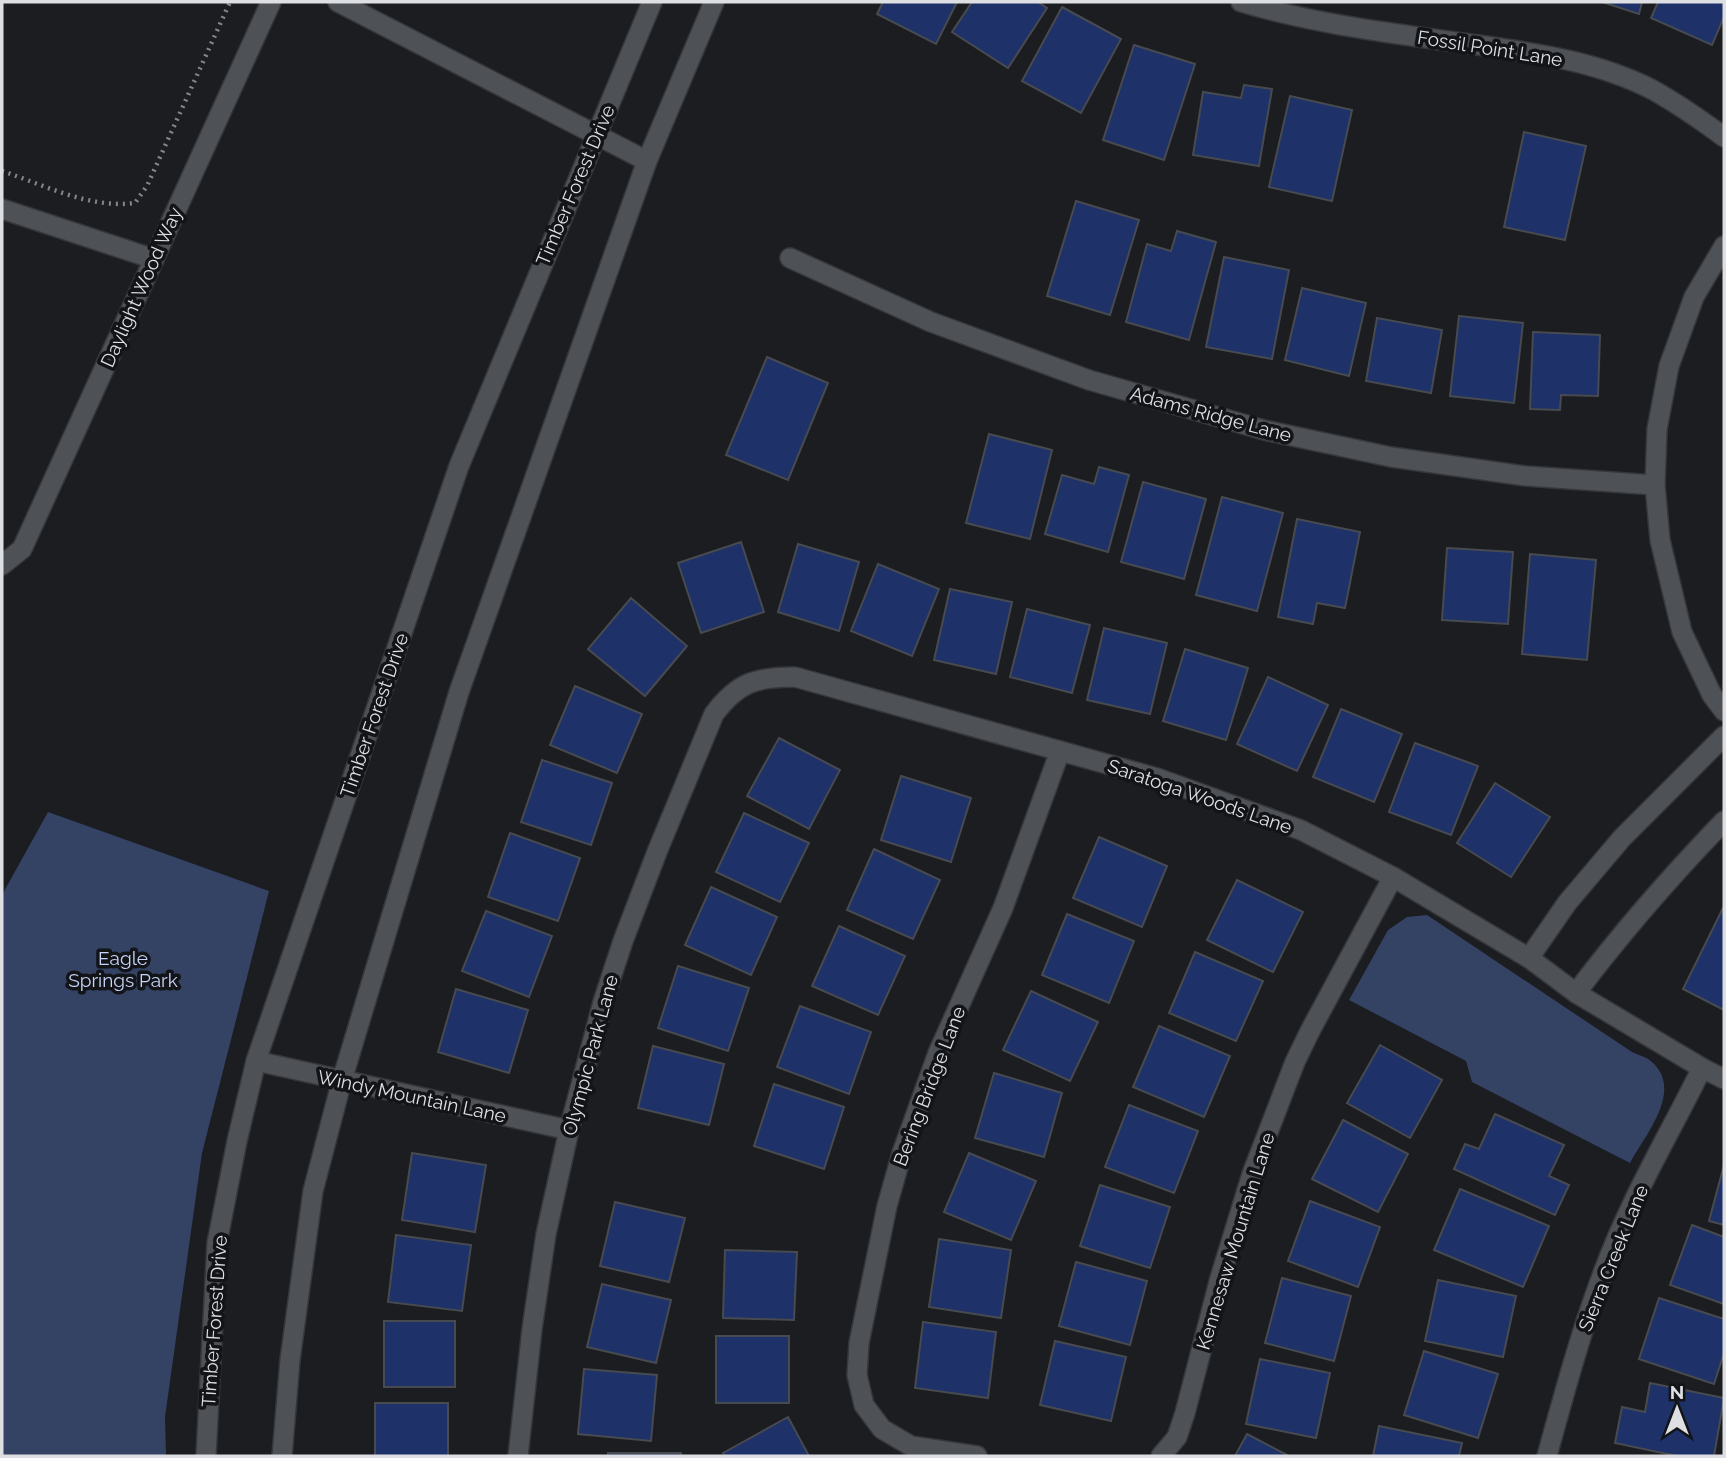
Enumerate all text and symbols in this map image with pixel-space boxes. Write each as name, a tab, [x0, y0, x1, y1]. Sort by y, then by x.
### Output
street label: Fossil Point Lane	[1416, 26, 1564, 70]
street label: Timber Forest Drive	[531, 101, 619, 269]
street label: Daylight Wood Way	[96, 204, 186, 370]
street label: Adams Ridge Lane	[1128, 382, 1294, 446]
street label: Timber Forest Drive	[336, 630, 412, 800]
street label: Saratoga Woods Lane	[1105, 754, 1295, 838]
park label: Eagle Springs Park	[68, 947, 178, 991]
street label: Olympic Park Lane	[558, 972, 622, 1138]
street label: Bering Bridge Lane	[888, 1003, 970, 1169]
street label: Windy Mountain Lane	[316, 1065, 508, 1127]
street label: Kennesaw Mountain Lane	[1191, 1130, 1279, 1352]
street label: Sierra Creek Lane	[1574, 1182, 1652, 1334]
street label: Timber Forest Drive	[197, 1234, 231, 1408]
north arrow	[1642, 1374, 1712, 1444]
text: N	[1670, 1381, 1684, 1403]

